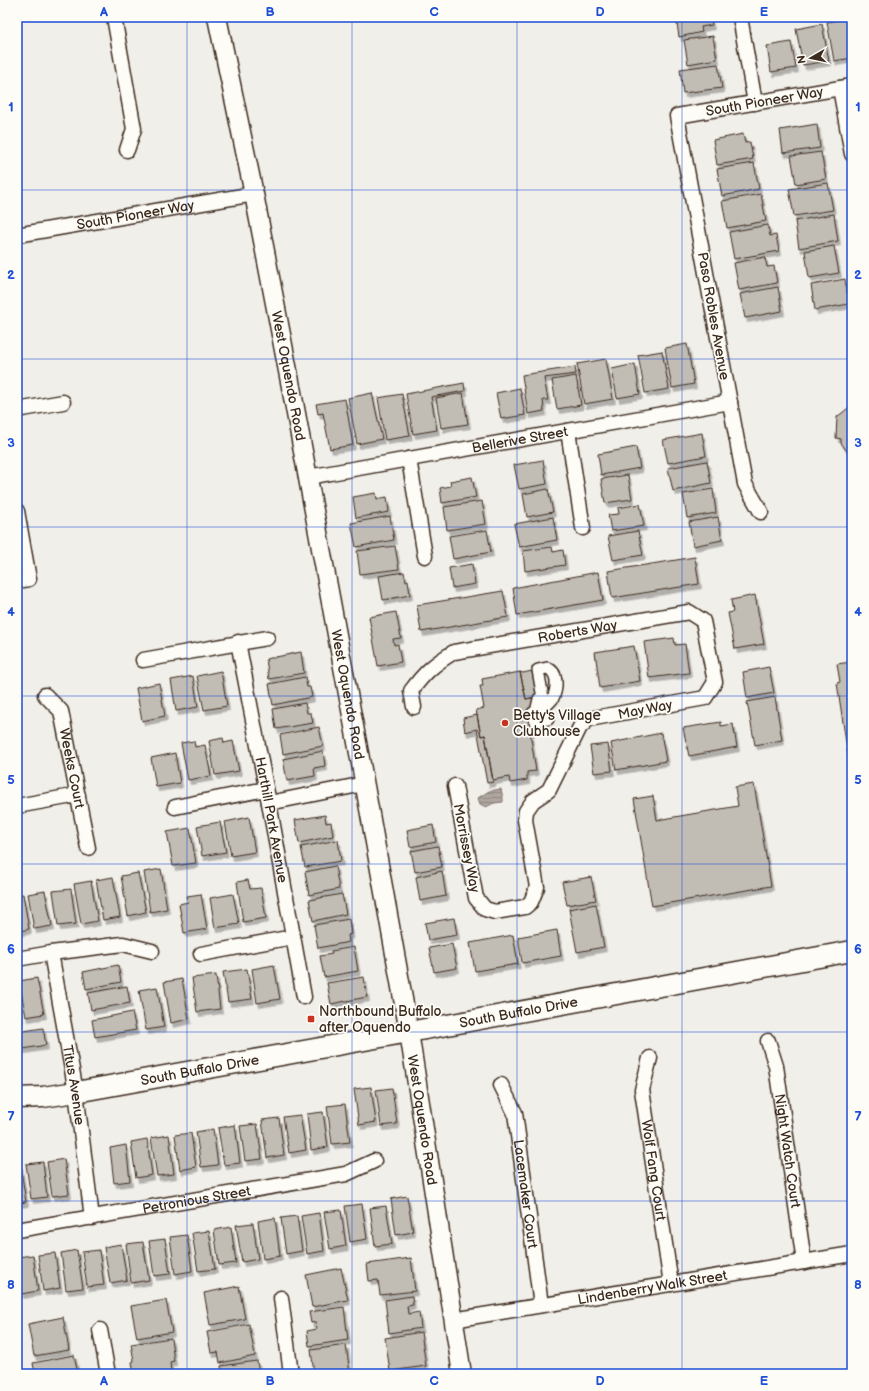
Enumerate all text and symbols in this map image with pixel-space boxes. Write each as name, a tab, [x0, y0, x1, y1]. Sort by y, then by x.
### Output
text: A	[99, 4, 108, 20]
text: B	[265, 4, 275, 20]
text: C	[429, 4, 439, 20]
text: D	[595, 4, 605, 20]
text: E	[760, 4, 769, 20]
north arrow	[791, 38, 831, 78]
text: N	[795, 54, 809, 65]
street label: South Pioneer Way	[704, 83, 825, 120]
text: 1	[8, 99, 14, 115]
text: 1	[855, 99, 861, 115]
street label: South Pioneer Way	[75, 196, 196, 234]
street label: Paso Robles Avenue	[694, 251, 733, 381]
text: 2	[7, 267, 15, 283]
text: 2	[854, 267, 862, 283]
street label: West Oquendo Road	[268, 310, 309, 442]
street label: Bellerive Street	[470, 423, 570, 457]
text: 3	[7, 435, 15, 451]
text: 3	[854, 435, 862, 451]
text: 4	[7, 604, 15, 620]
text: 4	[854, 604, 862, 620]
street label: Roberts Way	[537, 616, 619, 647]
street label: West Oquendo Road	[327, 628, 368, 761]
street label: May Way	[617, 696, 674, 723]
place label: Betty's Village Clubhouse	[513, 707, 601, 740]
marker: Betty's Village Clubhouse	[500, 718, 510, 728]
street label: Weeks Court	[56, 727, 88, 811]
street label: Harthill Park Avenue	[251, 756, 291, 884]
text: 5	[7, 772, 15, 788]
text: 5	[854, 772, 862, 788]
street label: Morrissey Way	[450, 802, 484, 895]
text: 6	[7, 941, 15, 957]
text: 6	[854, 941, 862, 957]
street label: South Buffalo Drive	[458, 993, 579, 1032]
place label: Northbound Buffalo after Oquendo	[319, 1003, 441, 1036]
marker: Northbound Buffalo after Oquendo	[306, 1014, 316, 1024]
street label: Titus Avenue	[59, 1044, 88, 1126]
street label: South Buffalo Drive	[139, 1051, 260, 1089]
street label: West Oquendo Road	[404, 1054, 441, 1186]
street label: Night Watch Court	[771, 1093, 804, 1210]
text: 7	[7, 1109, 15, 1125]
text: 7	[854, 1109, 862, 1125]
street label: Wolf Fang Court	[638, 1119, 670, 1223]
street label: Lacemaker Court	[510, 1138, 541, 1250]
street label: Petronious Street	[141, 1182, 253, 1218]
street label: Lindenberry Walk Street	[576, 1267, 729, 1308]
text: 8	[7, 1277, 15, 1293]
text: 8	[854, 1277, 862, 1293]
text: A	[99, 1373, 108, 1389]
text: B	[265, 1373, 275, 1389]
text: C	[429, 1373, 439, 1389]
text: D	[595, 1373, 605, 1389]
text: E	[760, 1373, 769, 1389]

